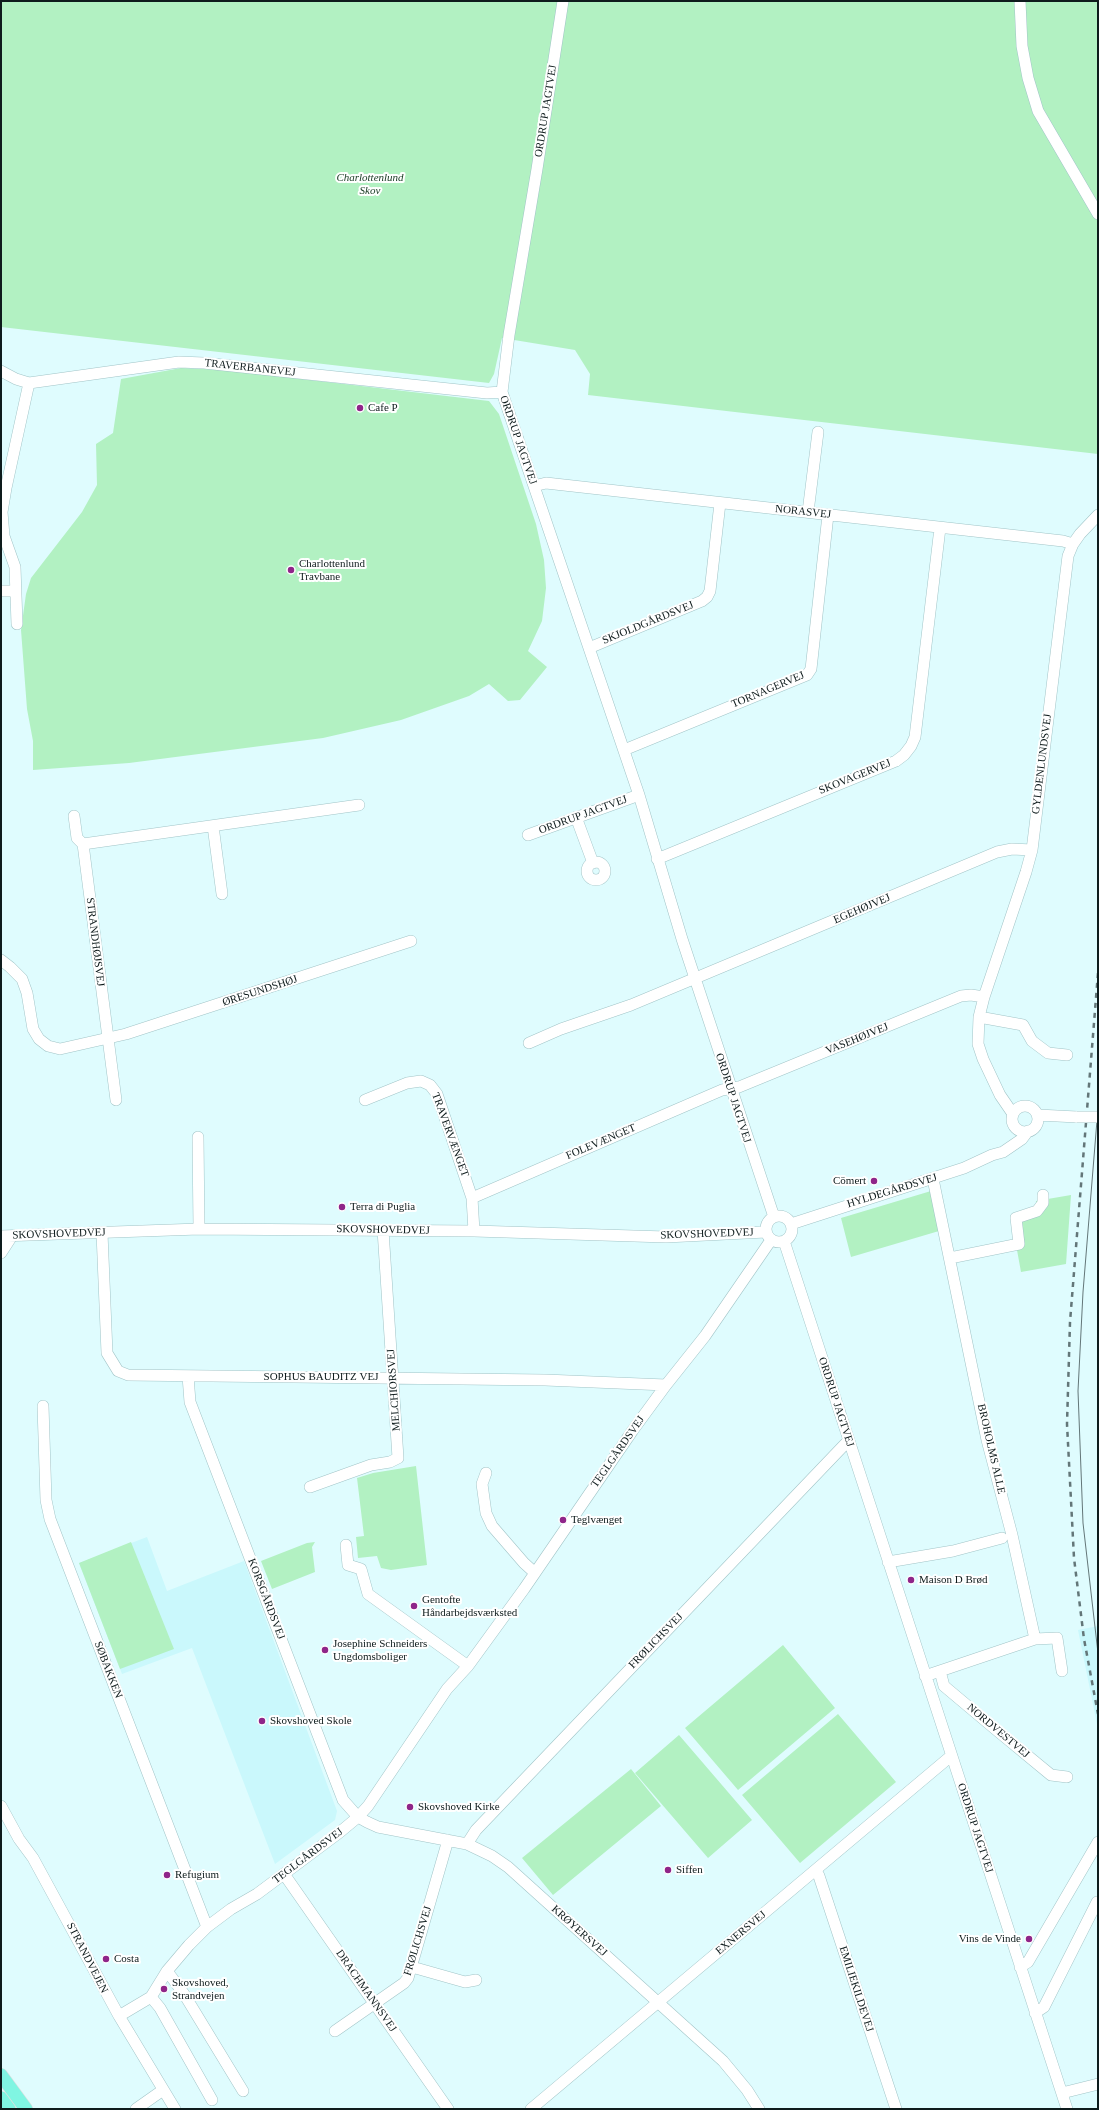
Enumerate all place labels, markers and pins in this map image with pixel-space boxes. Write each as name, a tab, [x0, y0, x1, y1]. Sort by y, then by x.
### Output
place label: Cafe P	[368, 401, 398, 415]
marker: Cafe P	[355, 403, 365, 413]
place label: Charlottenlund Travbane	[299, 557, 365, 583]
marker: Charlottenlund Travbane	[286, 565, 296, 575]
place label: Cömert	[833, 1174, 866, 1188]
marker: Cömert	[869, 1176, 879, 1186]
place label: Terra di Puglia	[350, 1200, 415, 1214]
marker: Terra di Puglia	[337, 1202, 347, 1212]
place label: Teglvænget	[571, 1513, 622, 1527]
marker: Teglvænget	[558, 1515, 568, 1525]
place label: Maison D Brød	[919, 1573, 987, 1587]
marker: Maison D Brød	[906, 1575, 916, 1585]
place label: Gentofte Håndarbejdsværksted	[422, 1593, 517, 1619]
marker: Gentofte Håndarbejdsværksted	[409, 1601, 419, 1611]
place label: Josephine Schneiders Ungdomsboliger	[333, 1637, 427, 1663]
marker: Josephine Schneiders Ungdomsboliger	[320, 1645, 330, 1655]
place label: Skovshoved Skole	[270, 1714, 352, 1728]
marker: Skovshoved Skole	[257, 1716, 267, 1726]
place label: Skovshoved Kirke	[418, 1800, 500, 1814]
marker: Skovshoved Kirke	[405, 1802, 415, 1812]
place label: Siffen	[676, 1863, 703, 1877]
marker: Siffen	[663, 1865, 673, 1875]
place label: Refugium	[175, 1868, 219, 1882]
marker: Refugium	[162, 1870, 172, 1880]
place label: Vins de Vinde	[959, 1932, 1021, 1946]
marker: Vins de Vinde	[1024, 1934, 1034, 1944]
place label: Costa	[114, 1952, 139, 1966]
marker: Costa	[101, 1954, 111, 1964]
place label: Skovshoved, Strandvejen	[172, 1976, 229, 2002]
marker: Skovshoved, Strandvejen	[159, 1984, 169, 1994]

